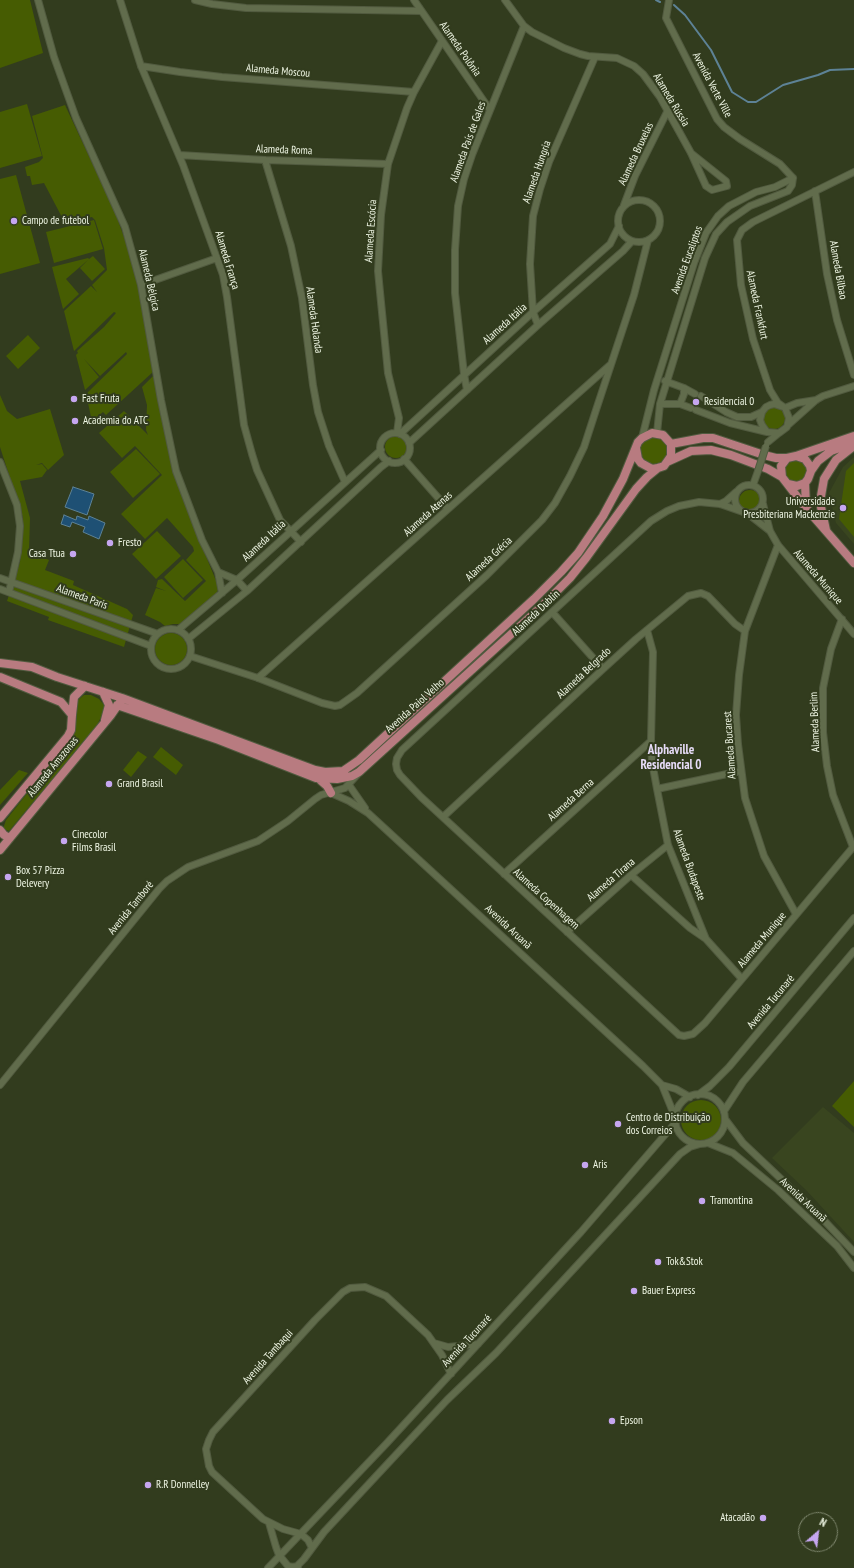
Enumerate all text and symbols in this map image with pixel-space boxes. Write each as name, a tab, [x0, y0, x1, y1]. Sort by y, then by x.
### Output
street label: Alameda Polônia	[436, 19, 484, 79]
street label: Avenida Verte Ville	[689, 50, 735, 120]
street label: Alameda Moscou	[245, 62, 311, 80]
street label: Alameda Rússia	[650, 71, 692, 129]
street label: Alameda País de Gales	[447, 100, 489, 184]
street label: Alameda Bruxelas	[616, 120, 656, 188]
street label: Alameda Hungria	[520, 139, 554, 205]
street label: Alameda Roma	[256, 142, 312, 158]
street label: Alameda Escócia	[362, 199, 380, 263]
place label: Campo de futebol	[22, 214, 89, 228]
marker: Campo de futebol	[9, 216, 19, 226]
street label: Avenida Eucaliptos	[669, 224, 705, 296]
street label: Alameda França	[212, 229, 242, 291]
street label: Alameda Bilbao	[826, 240, 850, 300]
street label: Alameda Bélgica	[135, 248, 163, 312]
street label: Alameda Frankfurt	[743, 269, 771, 341]
street label: Alameda Holanda	[303, 286, 325, 354]
street label: Alameda Itália	[480, 301, 530, 347]
place label: Fast Fruta	[82, 392, 120, 406]
marker: Fast Fruta	[69, 394, 79, 404]
place label: Residencial 0	[704, 395, 754, 409]
marker: Residencial 0	[691, 397, 701, 407]
place label: Academia do ATC	[83, 414, 148, 428]
marker: Academia do ATC	[70, 416, 80, 426]
street label: Alameda Atenas	[401, 489, 455, 539]
place label: Universidade Presbiteriana Mackenzie	[743, 495, 835, 521]
marker: Universidade Presbiteriana Mackenzie	[838, 503, 848, 513]
street label: Alameda Itália	[239, 518, 289, 564]
street label: Alameda Grécia	[463, 534, 515, 584]
place label: Fresto	[118, 536, 142, 550]
marker: Fresto	[105, 538, 115, 548]
place label: Casa Ttua	[29, 547, 65, 561]
street label: Alameda Munique	[791, 547, 845, 607]
marker: Casa Ttua	[68, 549, 78, 559]
street label: Alameda Paris	[55, 582, 109, 612]
street label: Alameda Dublin	[509, 588, 563, 638]
street label: Alameda Belgrado	[554, 645, 614, 701]
street label: Avenida Paiol Velho	[383, 676, 447, 736]
street label: Alameda Berlim	[807, 692, 823, 752]
street label: Alameda Bucarest	[721, 711, 739, 779]
street label: Alameda Amazonas	[25, 734, 81, 800]
district label: Alphaville Residencial 0	[640, 742, 702, 773]
street label: Alameda Berna	[545, 776, 597, 824]
place label: Grand Brasil	[117, 777, 163, 791]
marker: Grand Brasil	[104, 779, 114, 789]
street label: Alameda Budapeste	[670, 827, 708, 903]
place label: Cinecolor Films Brasil	[72, 828, 116, 854]
marker: Cinecolor Films Brasil	[59, 836, 69, 846]
street label: Alameda Tirana	[584, 856, 638, 904]
place label: Box 57 Pizza Delevery	[16, 864, 64, 890]
street label: Alameda Copenhagem	[510, 866, 582, 932]
marker: Box 57 Pizza Delevery	[3, 872, 13, 882]
street label: Avenida Tamboré	[105, 879, 157, 937]
street label: Avenida Aruanã	[482, 902, 534, 952]
street label: Alameda Munique	[735, 910, 789, 970]
street label: Avenida Tucunaré	[745, 972, 797, 1032]
place label: Centro de Distribuição dos Correios	[626, 1111, 710, 1137]
marker: Centro de Distribuição dos Correios	[613, 1119, 623, 1129]
place label: Aris	[593, 1158, 607, 1172]
marker: Aris	[580, 1160, 590, 1170]
street label: Avenida Aruanã	[777, 1175, 829, 1225]
place label: Tramontina	[710, 1194, 753, 1208]
marker: Tramontina	[697, 1196, 707, 1206]
place label: Tok&Stok	[666, 1255, 703, 1269]
marker: Tok&Stok	[653, 1257, 663, 1267]
place label: Bauer Express	[642, 1284, 695, 1298]
marker: Bauer Express	[629, 1286, 639, 1296]
street label: Avenida Tucunaré	[439, 1312, 495, 1370]
street label: Avenida Tambaqui	[240, 1327, 296, 1387]
place label: Epson	[620, 1414, 643, 1428]
marker: Epson	[607, 1416, 617, 1426]
place label: R.R Donnelley	[156, 1478, 209, 1492]
marker: R.R Donnelley	[143, 1480, 153, 1490]
place label: Atacadão	[720, 1511, 755, 1525]
north arrow	[798, 1512, 838, 1552]
marker: Atacadão	[758, 1513, 768, 1523]
text: N	[817, 1515, 829, 1530]

